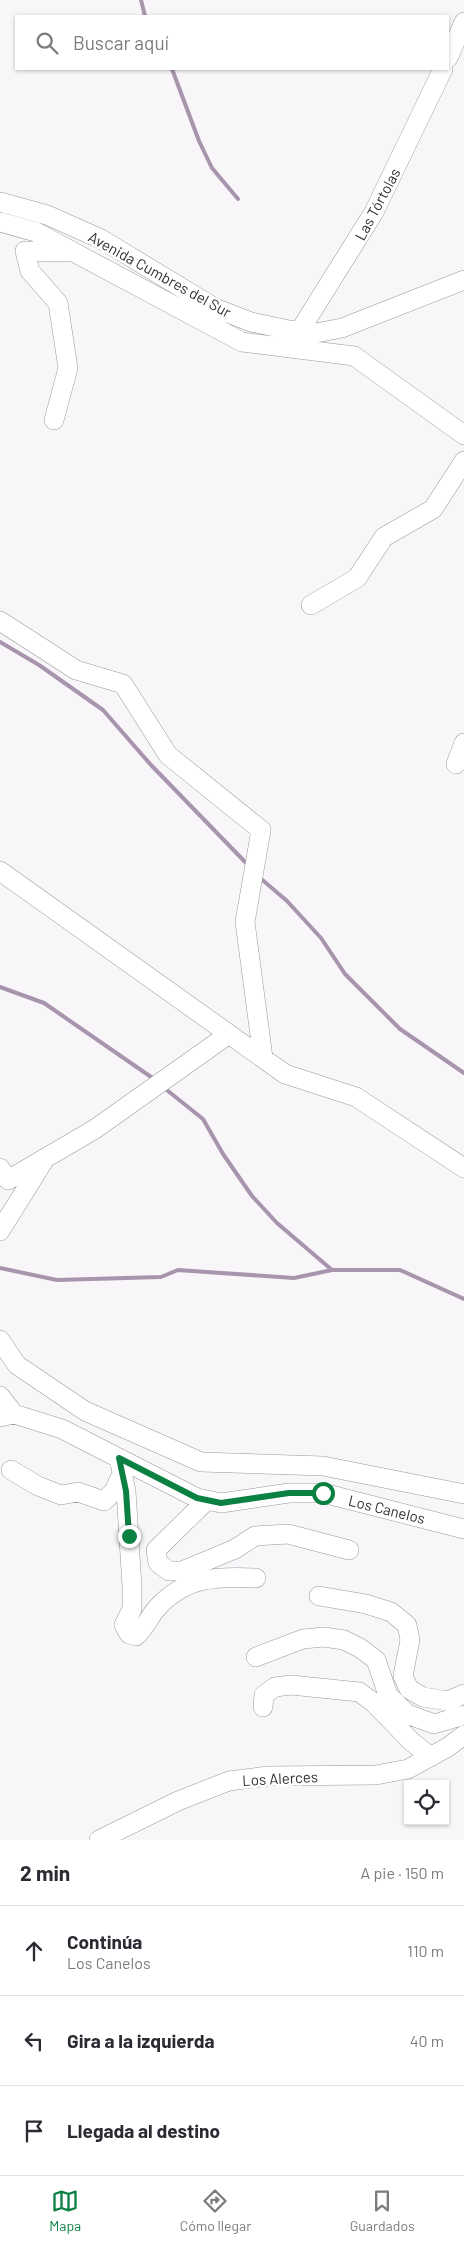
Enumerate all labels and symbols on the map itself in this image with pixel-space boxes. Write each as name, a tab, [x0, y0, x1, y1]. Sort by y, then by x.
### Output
street label: Las Tórtolas	[350, 165, 404, 243]
street label: Avenida Cumbres del Sur	[85, 227, 235, 321]
route start	[312, 1482, 335, 1505]
street label: Los Canelos	[347, 1491, 427, 1527]
route end	[118, 1525, 141, 1548]
street label: Los Alerces	[242, 1767, 318, 1789]

